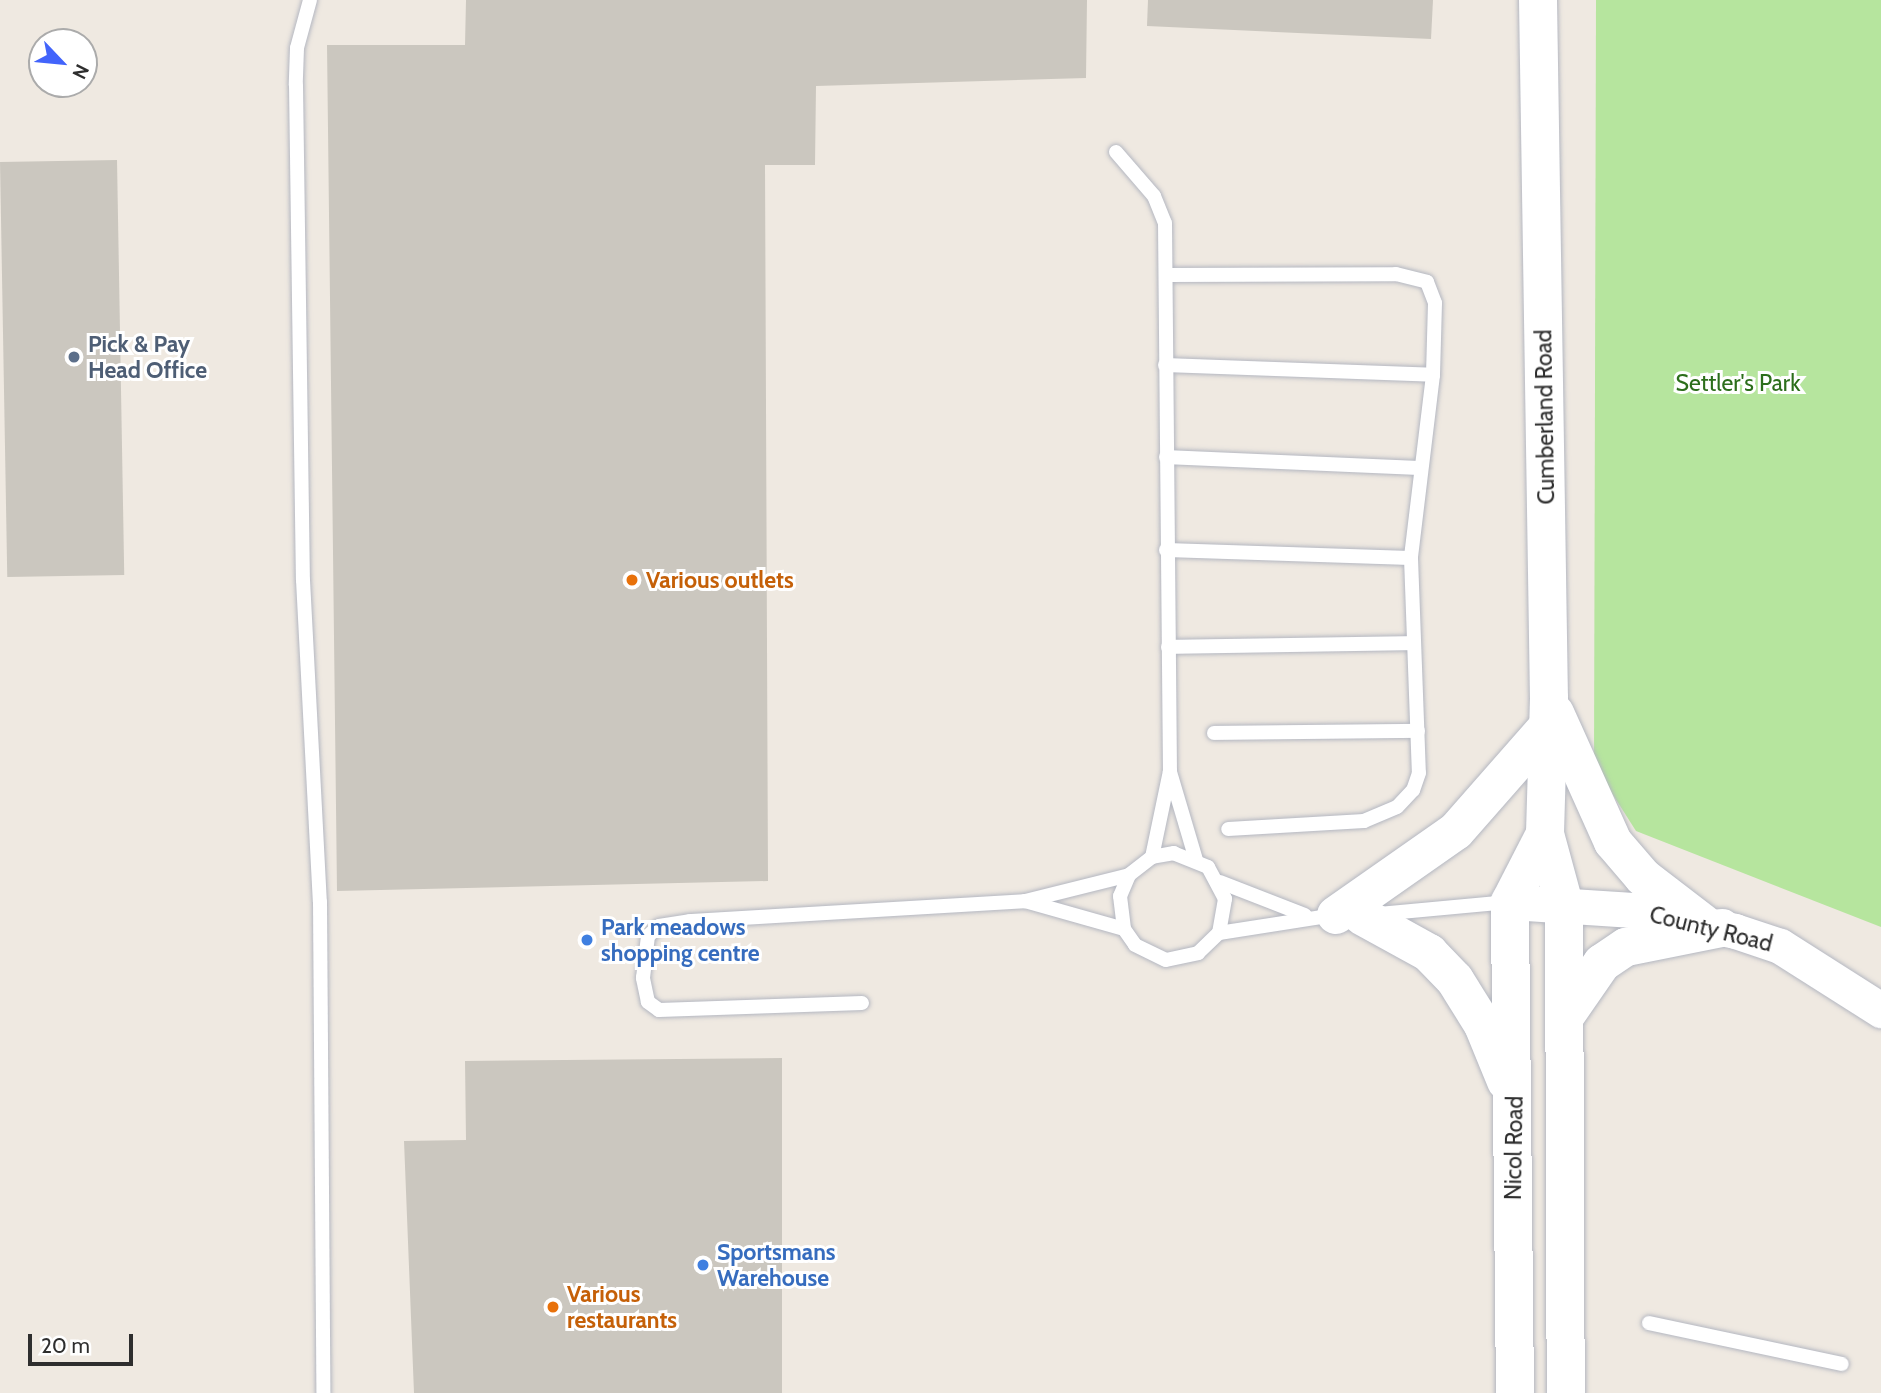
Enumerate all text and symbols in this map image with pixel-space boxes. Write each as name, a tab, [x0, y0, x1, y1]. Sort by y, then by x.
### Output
north arrow	[28, 28, 98, 98]
text: N	[67, 60, 94, 83]
street label: Cumberland Road	[1530, 329, 1560, 505]
place label: Pick & Pay Head Office	[88, 330, 207, 384]
marker: Pick & Pay Head Office	[66, 349, 82, 365]
park label: Settler's Park	[1676, 369, 1800, 397]
place label: Various outlets	[646, 566, 794, 594]
marker: Various outlets	[624, 572, 640, 588]
street label: County Road	[1647, 900, 1775, 958]
place label: Park meadows shopping centre	[601, 913, 760, 967]
marker: Park meadows shopping centre	[579, 932, 595, 948]
street label: Nicol Road	[1499, 1096, 1529, 1200]
place label: Sportsmans Warehouse	[717, 1238, 836, 1292]
marker: Sportsmans Warehouse	[695, 1257, 711, 1273]
place label: Various restaurants	[567, 1280, 677, 1334]
marker: Various restaurants	[545, 1299, 561, 1315]
scale bar	[32, 1320, 136, 1364]
text: 20 m	[41, 1333, 90, 1358]

